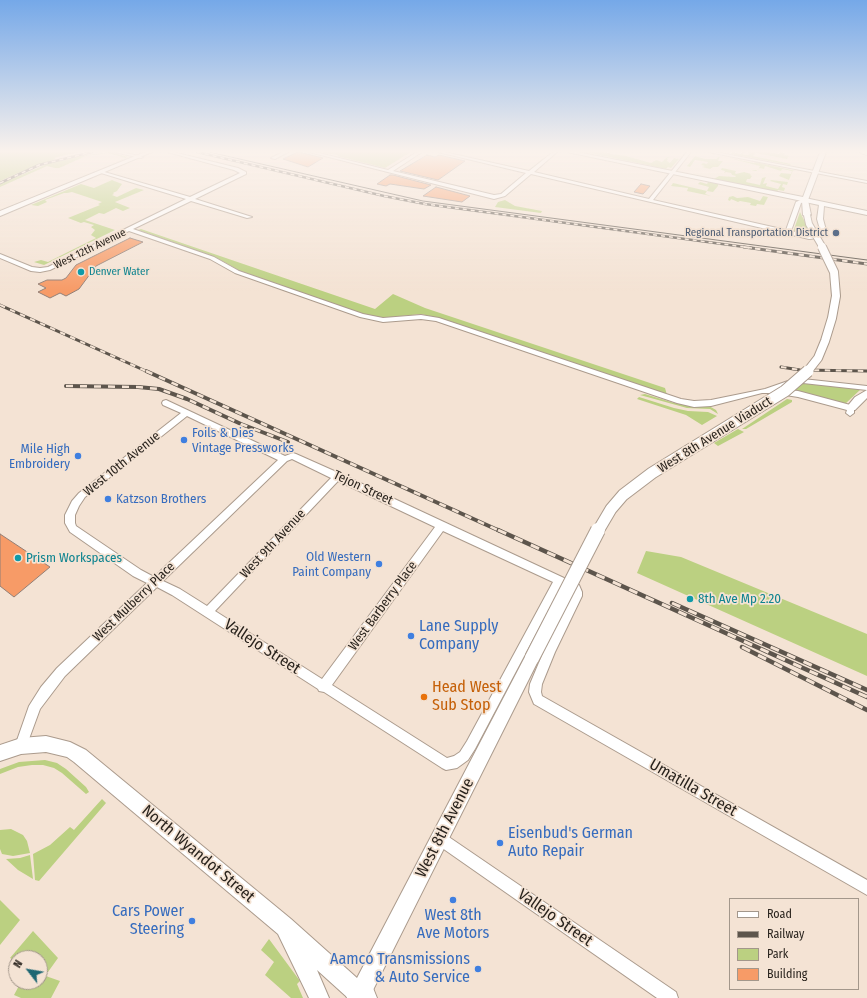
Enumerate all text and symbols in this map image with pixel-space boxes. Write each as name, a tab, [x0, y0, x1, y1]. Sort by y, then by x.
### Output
street label: West 12th Avenue	[52, 226, 128, 272]
place label: Regional Transportation District	[685, 226, 828, 240]
marker: Regional Transportation District	[831, 228, 841, 238]
place label: Denver Water	[89, 265, 149, 279]
marker: Denver Water	[76, 267, 86, 277]
street label: West 8th Avenue Viaduct	[655, 394, 775, 476]
place label: Foils & Dies Vintage Pressworks	[192, 425, 294, 456]
street label: West 10th Avenue	[81, 428, 163, 500]
marker: Foils & Dies Vintage Pressworks	[179, 435, 189, 445]
place label: Mile High Embroidery	[9, 441, 70, 472]
marker: Mile High Embroidery	[73, 451, 83, 461]
street label: Tejon Street	[331, 467, 395, 509]
place label: Katzson Brothers	[116, 491, 206, 507]
marker: Katzson Brothers	[103, 494, 113, 504]
street label: West 9th Avenue	[237, 506, 309, 582]
place label: Old Western Paint Company	[292, 549, 371, 580]
place label: Prism Workspaces	[26, 550, 122, 566]
marker: Prism Workspaces	[13, 553, 23, 563]
street label: West Barberry Place	[345, 558, 421, 654]
street label: West Mulberry Place	[90, 559, 178, 645]
marker: Old Western Paint Company	[374, 559, 384, 569]
place label: 8th Ave Mp 2.20	[698, 591, 781, 607]
marker: 8th Ave Mp 2.20	[685, 594, 695, 604]
street label: Vallejo Street	[220, 615, 304, 679]
place label: Lane Supply Company	[419, 617, 498, 655]
marker: Lane Supply Company	[406, 631, 416, 641]
place label: Head West Sub Stop	[432, 678, 501, 716]
marker: Head West Sub Stop	[419, 692, 429, 702]
street label: Umatilla Street	[646, 755, 740, 821]
street label: West 8th Avenue	[412, 775, 478, 881]
street label: North Wyandot Street	[138, 801, 258, 907]
place label: Eisenbud's German Auto Repair	[508, 824, 633, 862]
marker: Eisenbud's German Auto Repair	[495, 838, 505, 848]
street label: Vallejo Street	[514, 885, 596, 951]
marker: West 8th Ave Motors	[448, 895, 458, 905]
legend	[729, 898, 859, 990]
place label: Cars Power Steering	[112, 902, 184, 940]
place label: West 8th Ave Motors	[417, 906, 489, 944]
text: Road	[767, 907, 792, 921]
marker: Cars Power Steering	[187, 916, 197, 926]
text: Railway	[767, 927, 804, 941]
text: Park	[767, 947, 788, 961]
north arrow	[8, 950, 48, 990]
place label: Aamco Transmissions & Auto Service	[330, 950, 470, 988]
text: N	[11, 958, 25, 970]
marker: Aamco Transmissions & Auto Service	[473, 964, 483, 974]
text: Building	[767, 967, 807, 981]

